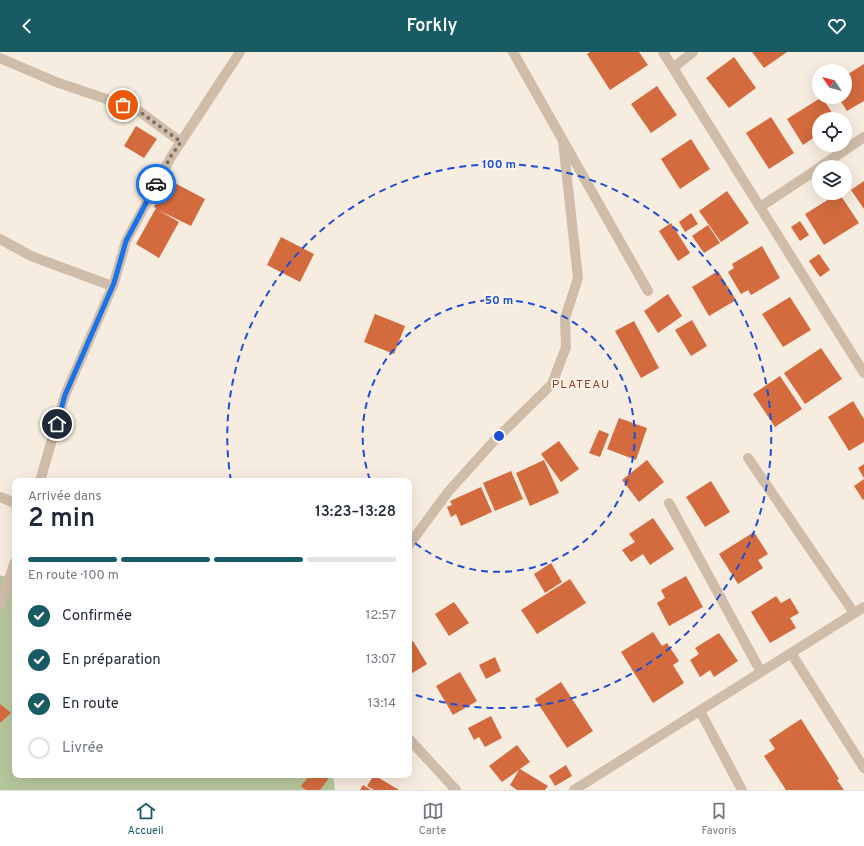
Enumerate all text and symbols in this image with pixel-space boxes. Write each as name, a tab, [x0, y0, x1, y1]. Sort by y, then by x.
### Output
icon: back	[16, 15, 38, 37]
text: Forkly	[406, 15, 458, 38]
icon: heart	[826, 15, 848, 37]
north arrow	[812, 64, 852, 104]
map controls	[812, 64, 852, 200]
pin	[106, 88, 140, 122]
icon: bag	[112, 94, 134, 116]
button: locate	[812, 112, 852, 152]
text: 100 m	[482, 157, 516, 173]
button: layers	[812, 160, 852, 200]
courier	[136, 164, 176, 204]
icon: car	[145, 173, 167, 195]
text: 50 m	[485, 293, 513, 309]
district label: PLATEAU	[552, 377, 610, 393]
pin	[40, 407, 74, 441]
icon: home	[46, 413, 68, 435]
centre of rings	[492, 429, 506, 443]
text: Arrivée dans	[28, 489, 101, 505]
text: 2 min	[28, 503, 95, 536]
text: 13:23–13:28	[315, 503, 396, 522]
text: En route · 100 m	[28, 568, 119, 584]
icon: check	[28, 605, 50, 627]
text: Confirmée	[62, 607, 132, 626]
text: 12:57	[366, 608, 396, 624]
icon: check	[28, 649, 50, 671]
text: En préparation	[62, 651, 161, 670]
text: 13:07	[366, 652, 396, 668]
icon: check	[28, 693, 50, 715]
text: En route	[62, 695, 119, 714]
text: 13:14	[368, 696, 396, 712]
text: Livrée	[62, 739, 104, 758]
tab: Accueil	[128, 800, 164, 838]
tab: Carte	[419, 800, 446, 838]
tab: Favoris	[701, 800, 736, 838]

